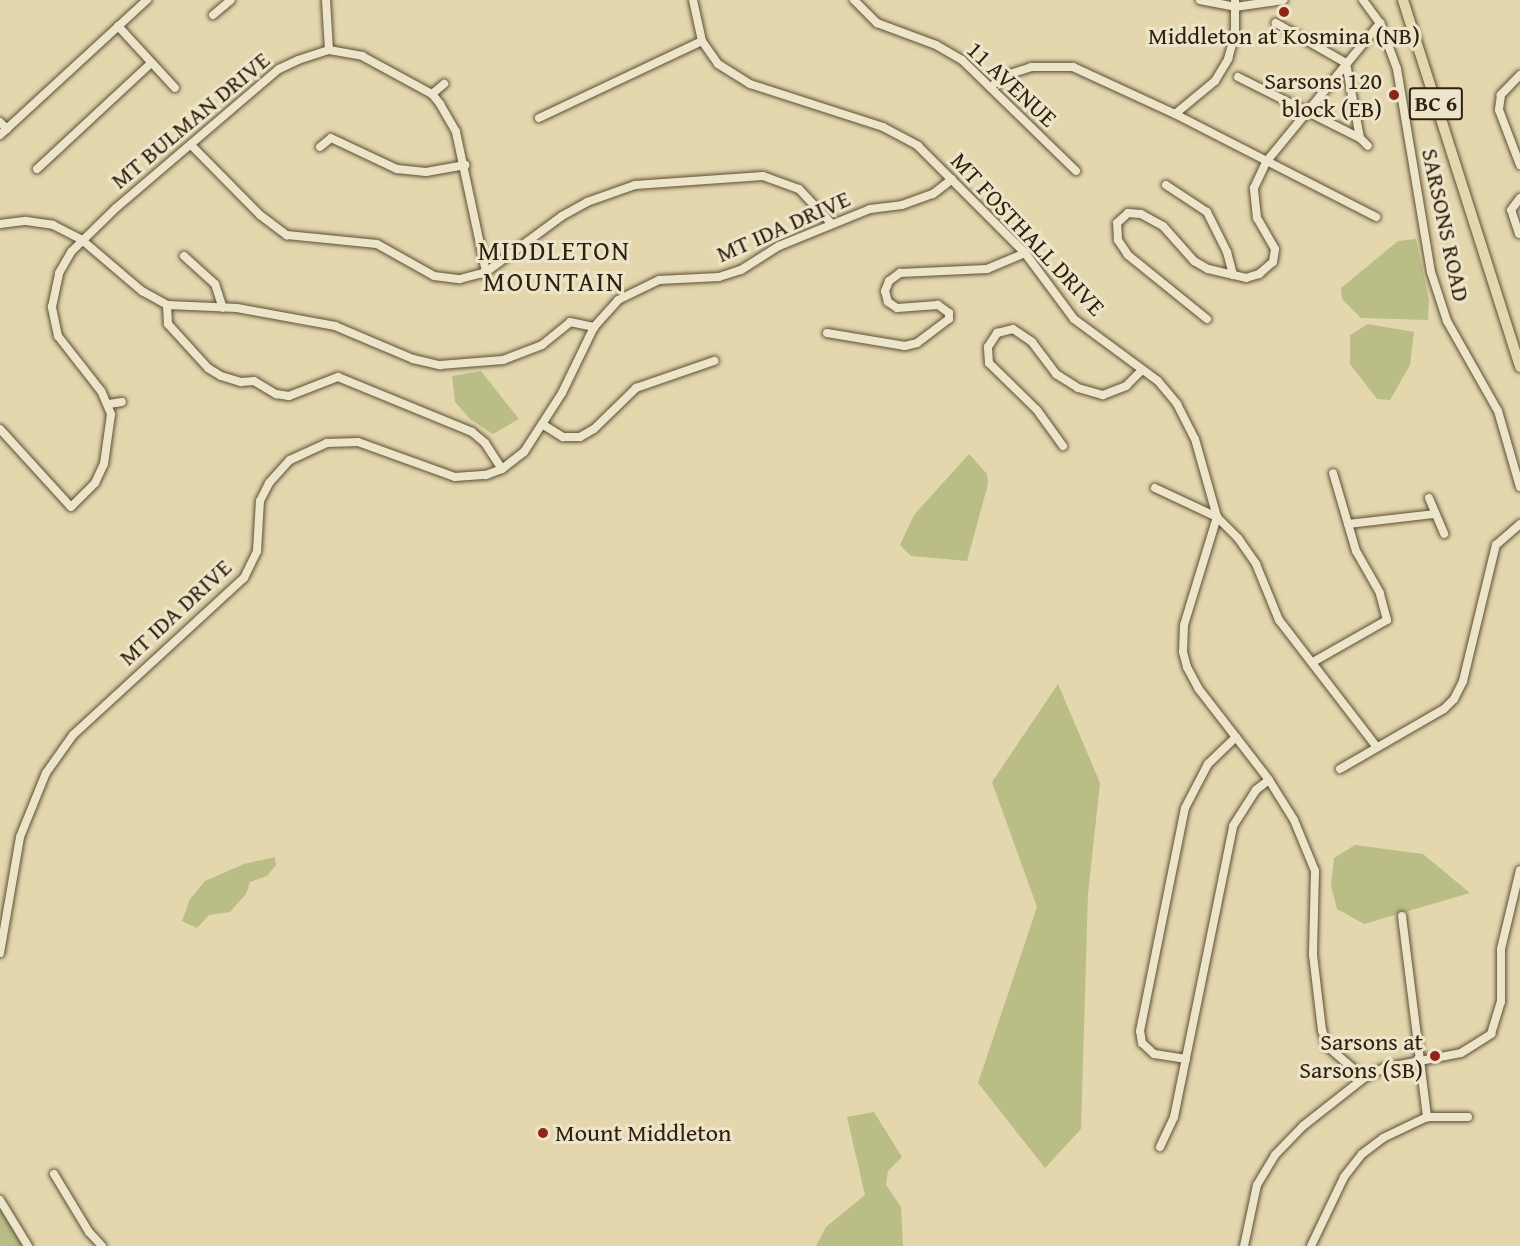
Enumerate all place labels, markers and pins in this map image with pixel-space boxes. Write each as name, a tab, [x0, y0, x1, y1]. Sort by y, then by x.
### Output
marker: Middleton at Kosmina (NB)	[1277, 5, 1291, 19]
place label: Middleton at Kosmina (NB)	[1148, 22, 1420, 50]
place label: Sarsons 120 block (EB)	[1264, 67, 1382, 123]
marker: Sarsons 120 block (EB)	[1387, 88, 1401, 102]
place label: Sarsons at Sarsons (SB)	[1299, 1028, 1423, 1084]
marker: Sarsons at Sarsons (SB)	[1428, 1049, 1442, 1063]
place label: Mount Middleton	[555, 1119, 731, 1147]
marker: Mount Middleton	[536, 1126, 550, 1140]

